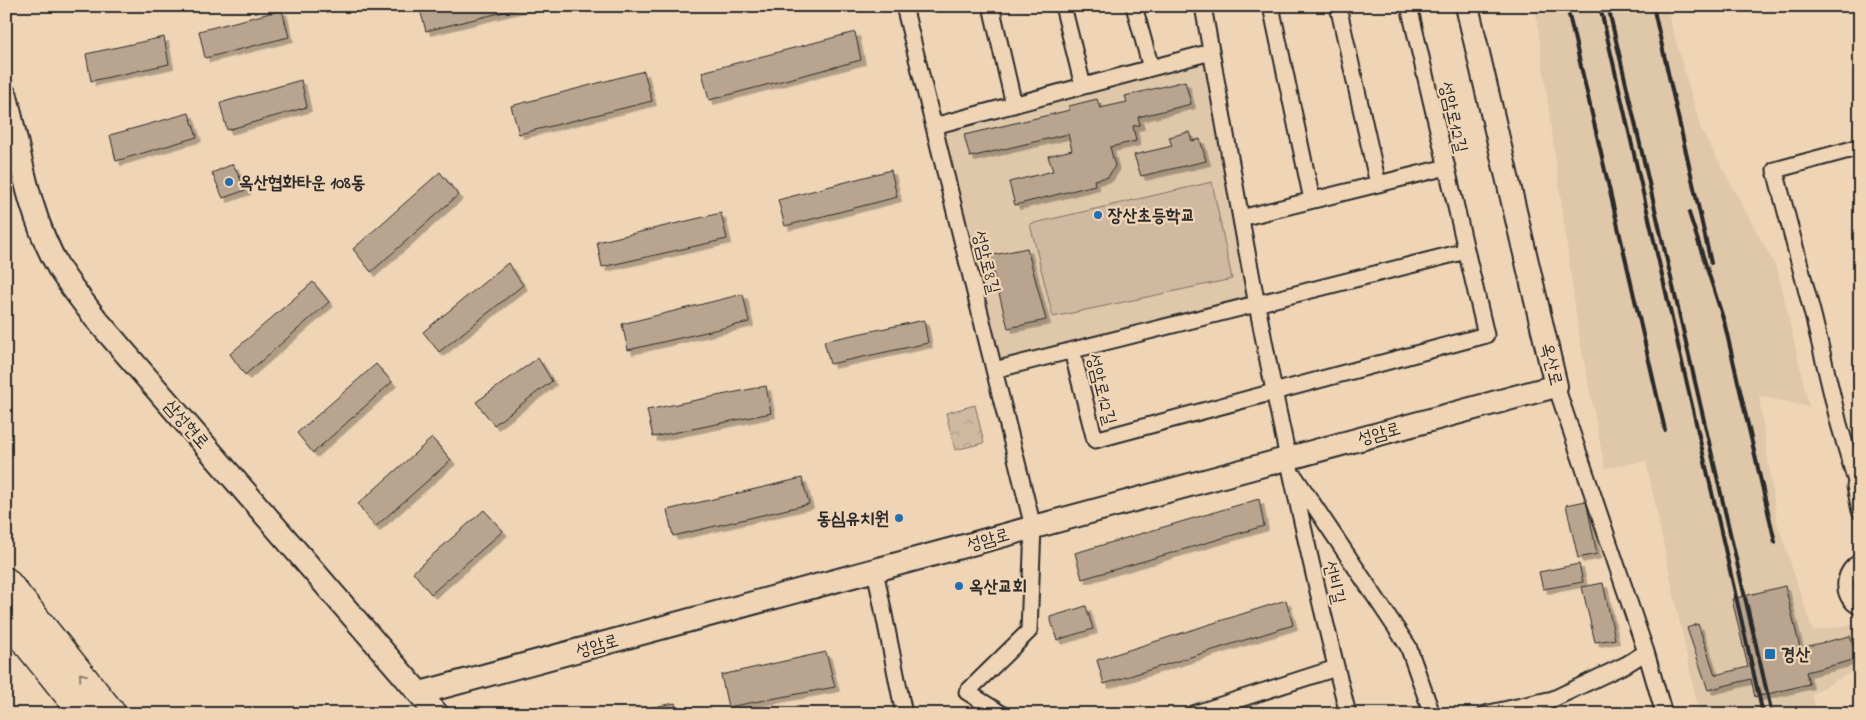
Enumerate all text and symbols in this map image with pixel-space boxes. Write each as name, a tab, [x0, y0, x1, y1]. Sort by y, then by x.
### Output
street label: 성암로12길	[1431, 79, 1473, 156]
place label: 옥산협화타운 108동	[239, 171, 365, 197]
marker: 옥산협화타운 108동	[223, 176, 235, 188]
place label: 장산초등학교	[1107, 204, 1195, 230]
marker: 장산초등학교	[1092, 209, 1104, 221]
street label: 성암로8길	[965, 228, 1006, 298]
street label: 옥산로	[1532, 340, 1568, 389]
street label: 성암로12길	[1079, 351, 1122, 428]
street label: 삼성현로	[157, 395, 214, 456]
street label: 성암로	[1355, 417, 1404, 453]
place label: 동심유치원	[817, 507, 889, 533]
marker: 동심유치원	[893, 512, 905, 524]
street label: 성암로	[964, 523, 1013, 559]
street label: 선비길	[1315, 558, 1351, 607]
place label: 옥산교회	[969, 575, 1027, 601]
marker: 옥산교회	[953, 580, 965, 592]
street label: 성암로	[573, 629, 622, 665]
place label: 경산	[1781, 643, 1810, 669]
marker: 경산	[1763, 647, 1777, 661]
one-way arrow	[79, 673, 87, 682]

